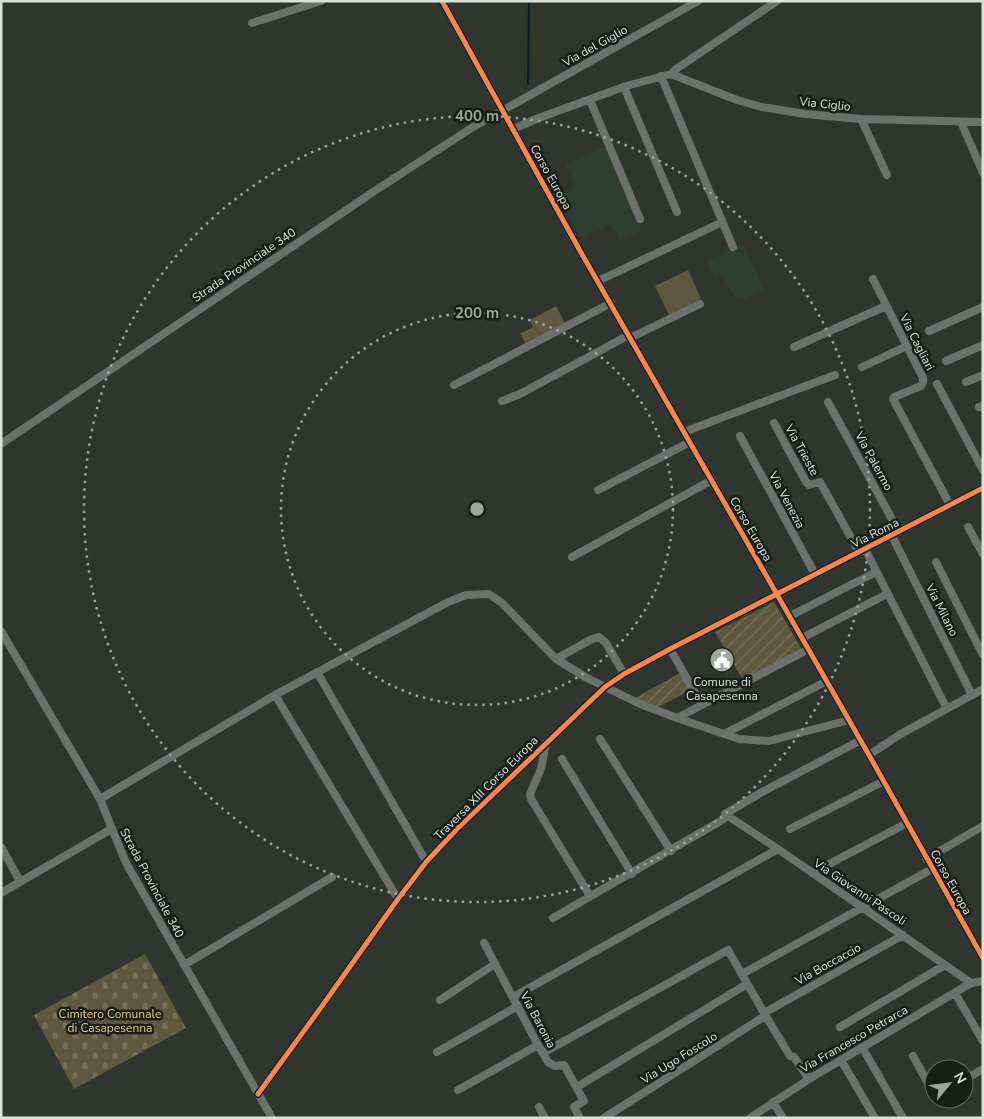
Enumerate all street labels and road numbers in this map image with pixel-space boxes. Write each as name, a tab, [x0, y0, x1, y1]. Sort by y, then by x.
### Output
street label: Via del Giglio	[559, 21, 631, 71]
street label: Via Ciglio	[798, 93, 852, 115]
street label: Corso Europa	[527, 142, 575, 212]
street label: Strada Provinciale 340	[189, 224, 299, 306]
street label: Via Cagliari	[895, 310, 938, 373]
street label: Via Trieste	[781, 421, 823, 479]
street label: Via Palermo	[851, 428, 897, 494]
street label: Via Venezia	[765, 468, 809, 531]
street label: Corso Europa	[726, 494, 776, 564]
street label: Via Roma	[847, 514, 902, 552]
street label: Via Milano	[921, 580, 962, 639]
street label: Traversa XIII Corso Europa	[431, 733, 541, 843]
street label: Strada Provinciale 340	[116, 825, 188, 941]
street label: Corso Europa	[927, 847, 975, 917]
street label: Via Giovanni Pascoli	[810, 855, 909, 929]
street label: Via Boccaccio	[791, 939, 864, 989]
street label: Via Baronia	[516, 988, 560, 1051]
street label: Via Francesco Petrarca	[796, 1002, 911, 1077]
street label: Via Ugo Foscolo	[637, 1028, 720, 1088]

